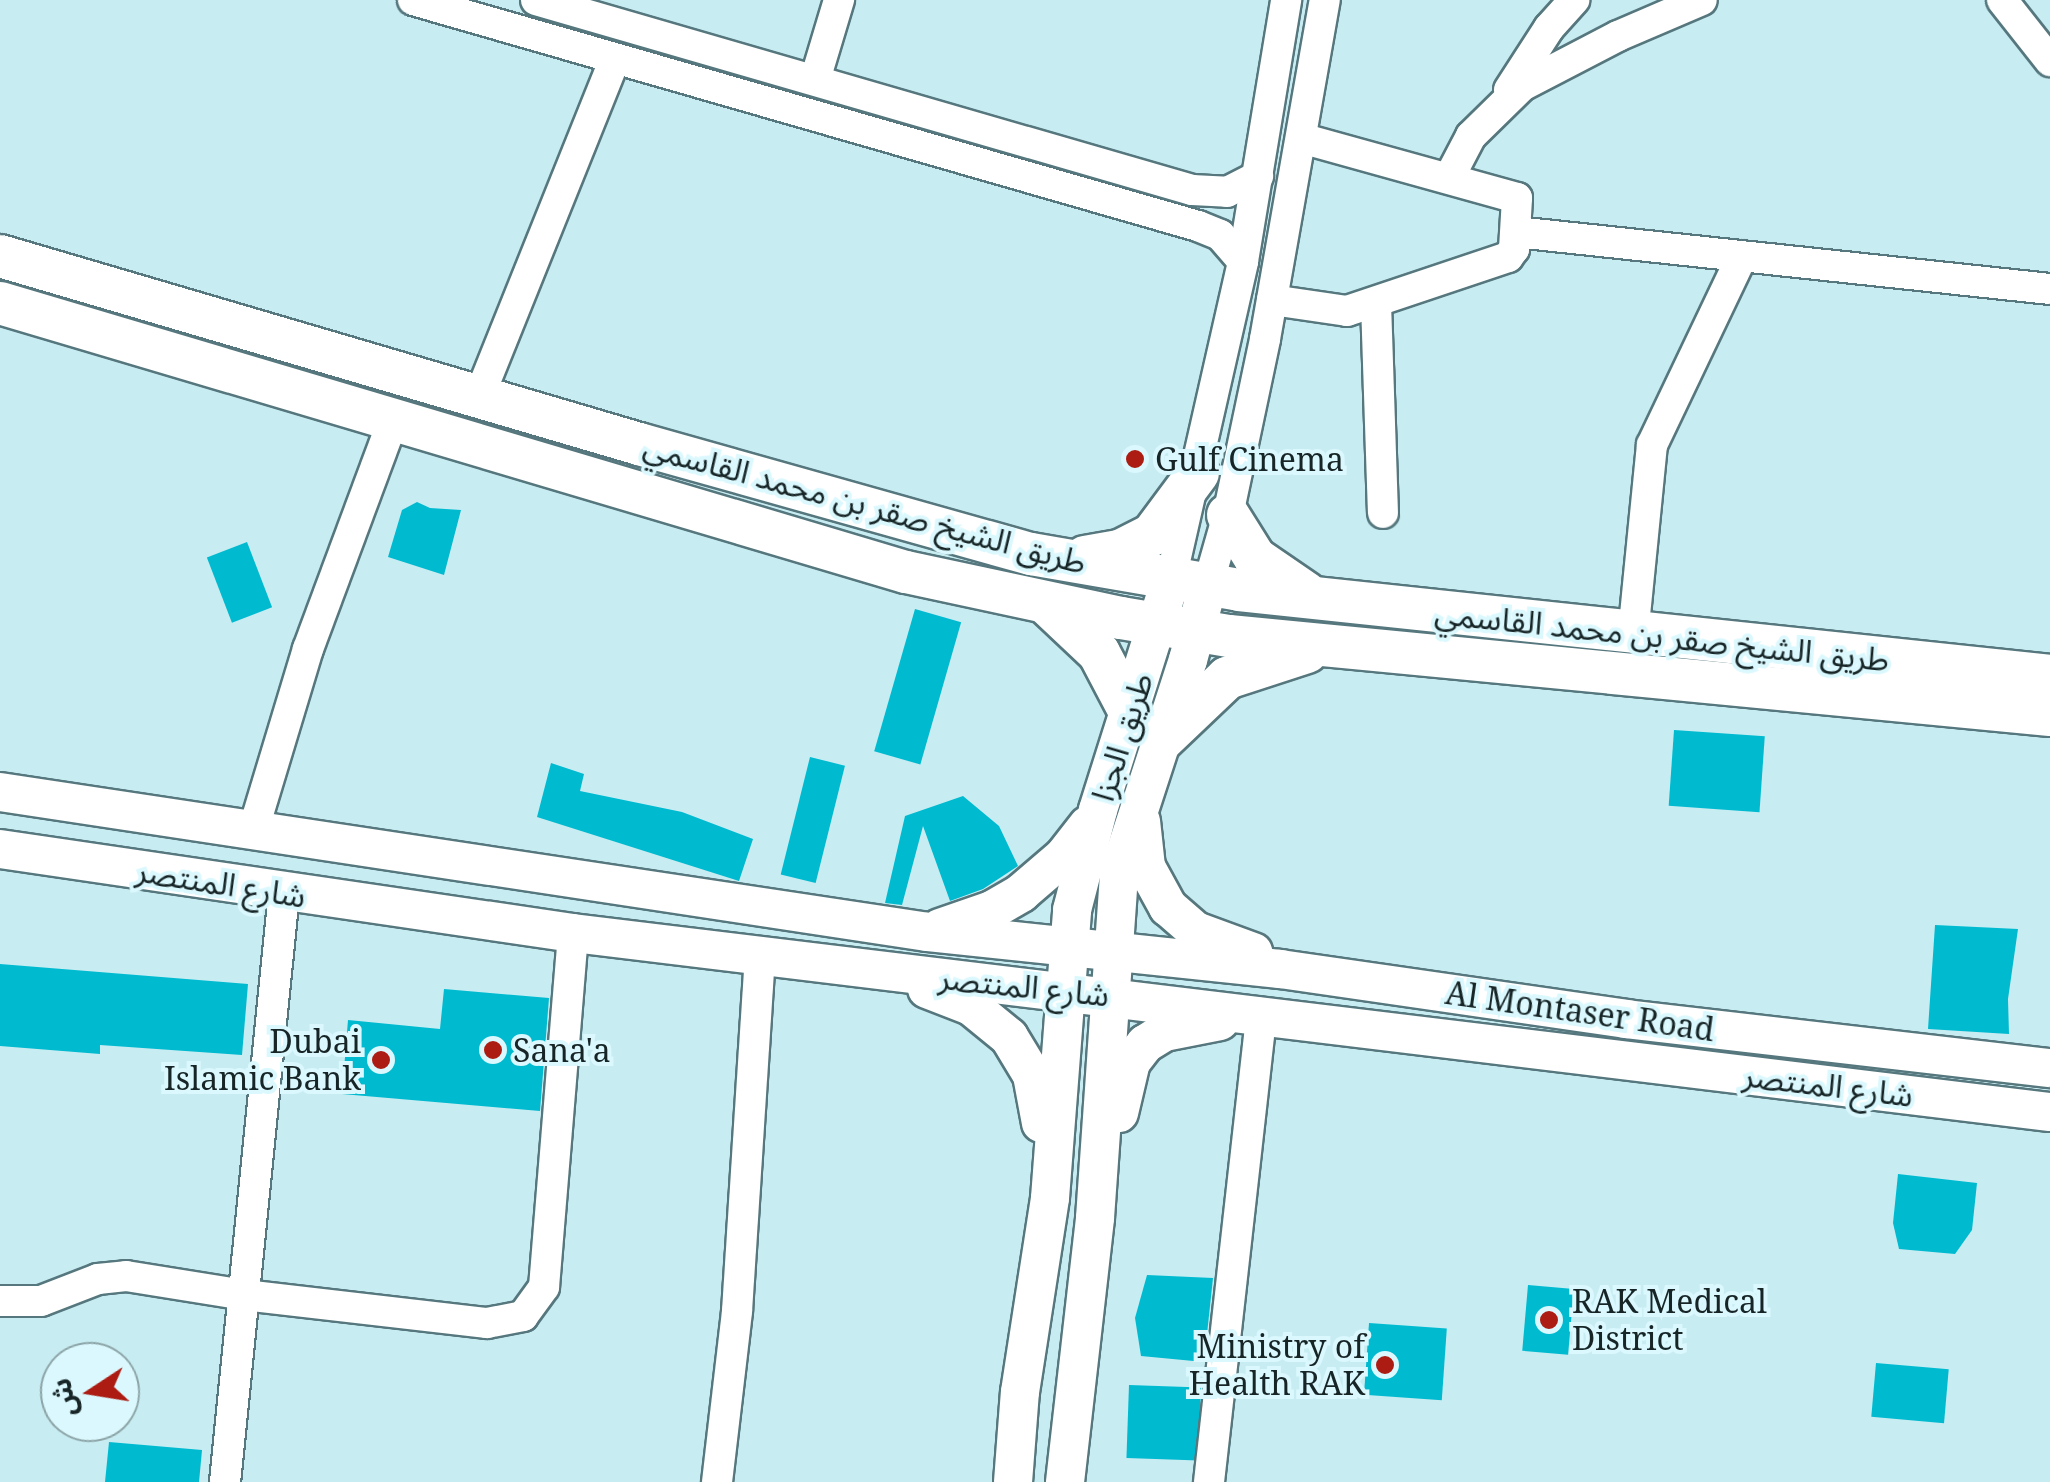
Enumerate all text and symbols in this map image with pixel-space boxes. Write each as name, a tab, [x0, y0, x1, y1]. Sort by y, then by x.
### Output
street label: طريق الشيخ صقر بن محمد القاسمي	[640, 426, 1090, 582]
place label: Gulf Cinema	[1155, 440, 1344, 478]
marker: Gulf Cinema	[1124, 448, 1146, 470]
street label: طريق الشيخ صقر بن محمد القاسمي	[1433, 593, 1891, 679]
street label: طريق الجزا	[1083, 668, 1161, 806]
street label: شارع المنتصر	[134, 851, 308, 915]
street label: شارع المنتصر	[937, 958, 1111, 1014]
street label: Al Montaser Road	[1443, 973, 1717, 1049]
place label: Dubai Islamic Bank	[164, 1023, 361, 1098]
place label: Sana'a	[513, 1031, 611, 1069]
marker: Sana'a	[482, 1039, 504, 1061]
marker: Dubai Islamic Bank	[370, 1049, 392, 1071]
street label: شارع المنتصر	[1741, 1056, 1915, 1114]
place label: RAK Medical District	[1572, 1283, 1767, 1358]
marker: RAK Medical District	[1536, 1307, 1562, 1333]
place label: Ministry of Health RAK	[1189, 1328, 1365, 1403]
north arrow	[40, 1342, 140, 1442]
marker: Ministry of Health RAK	[1374, 1354, 1396, 1376]
text: ش	[40, 1375, 85, 1421]

